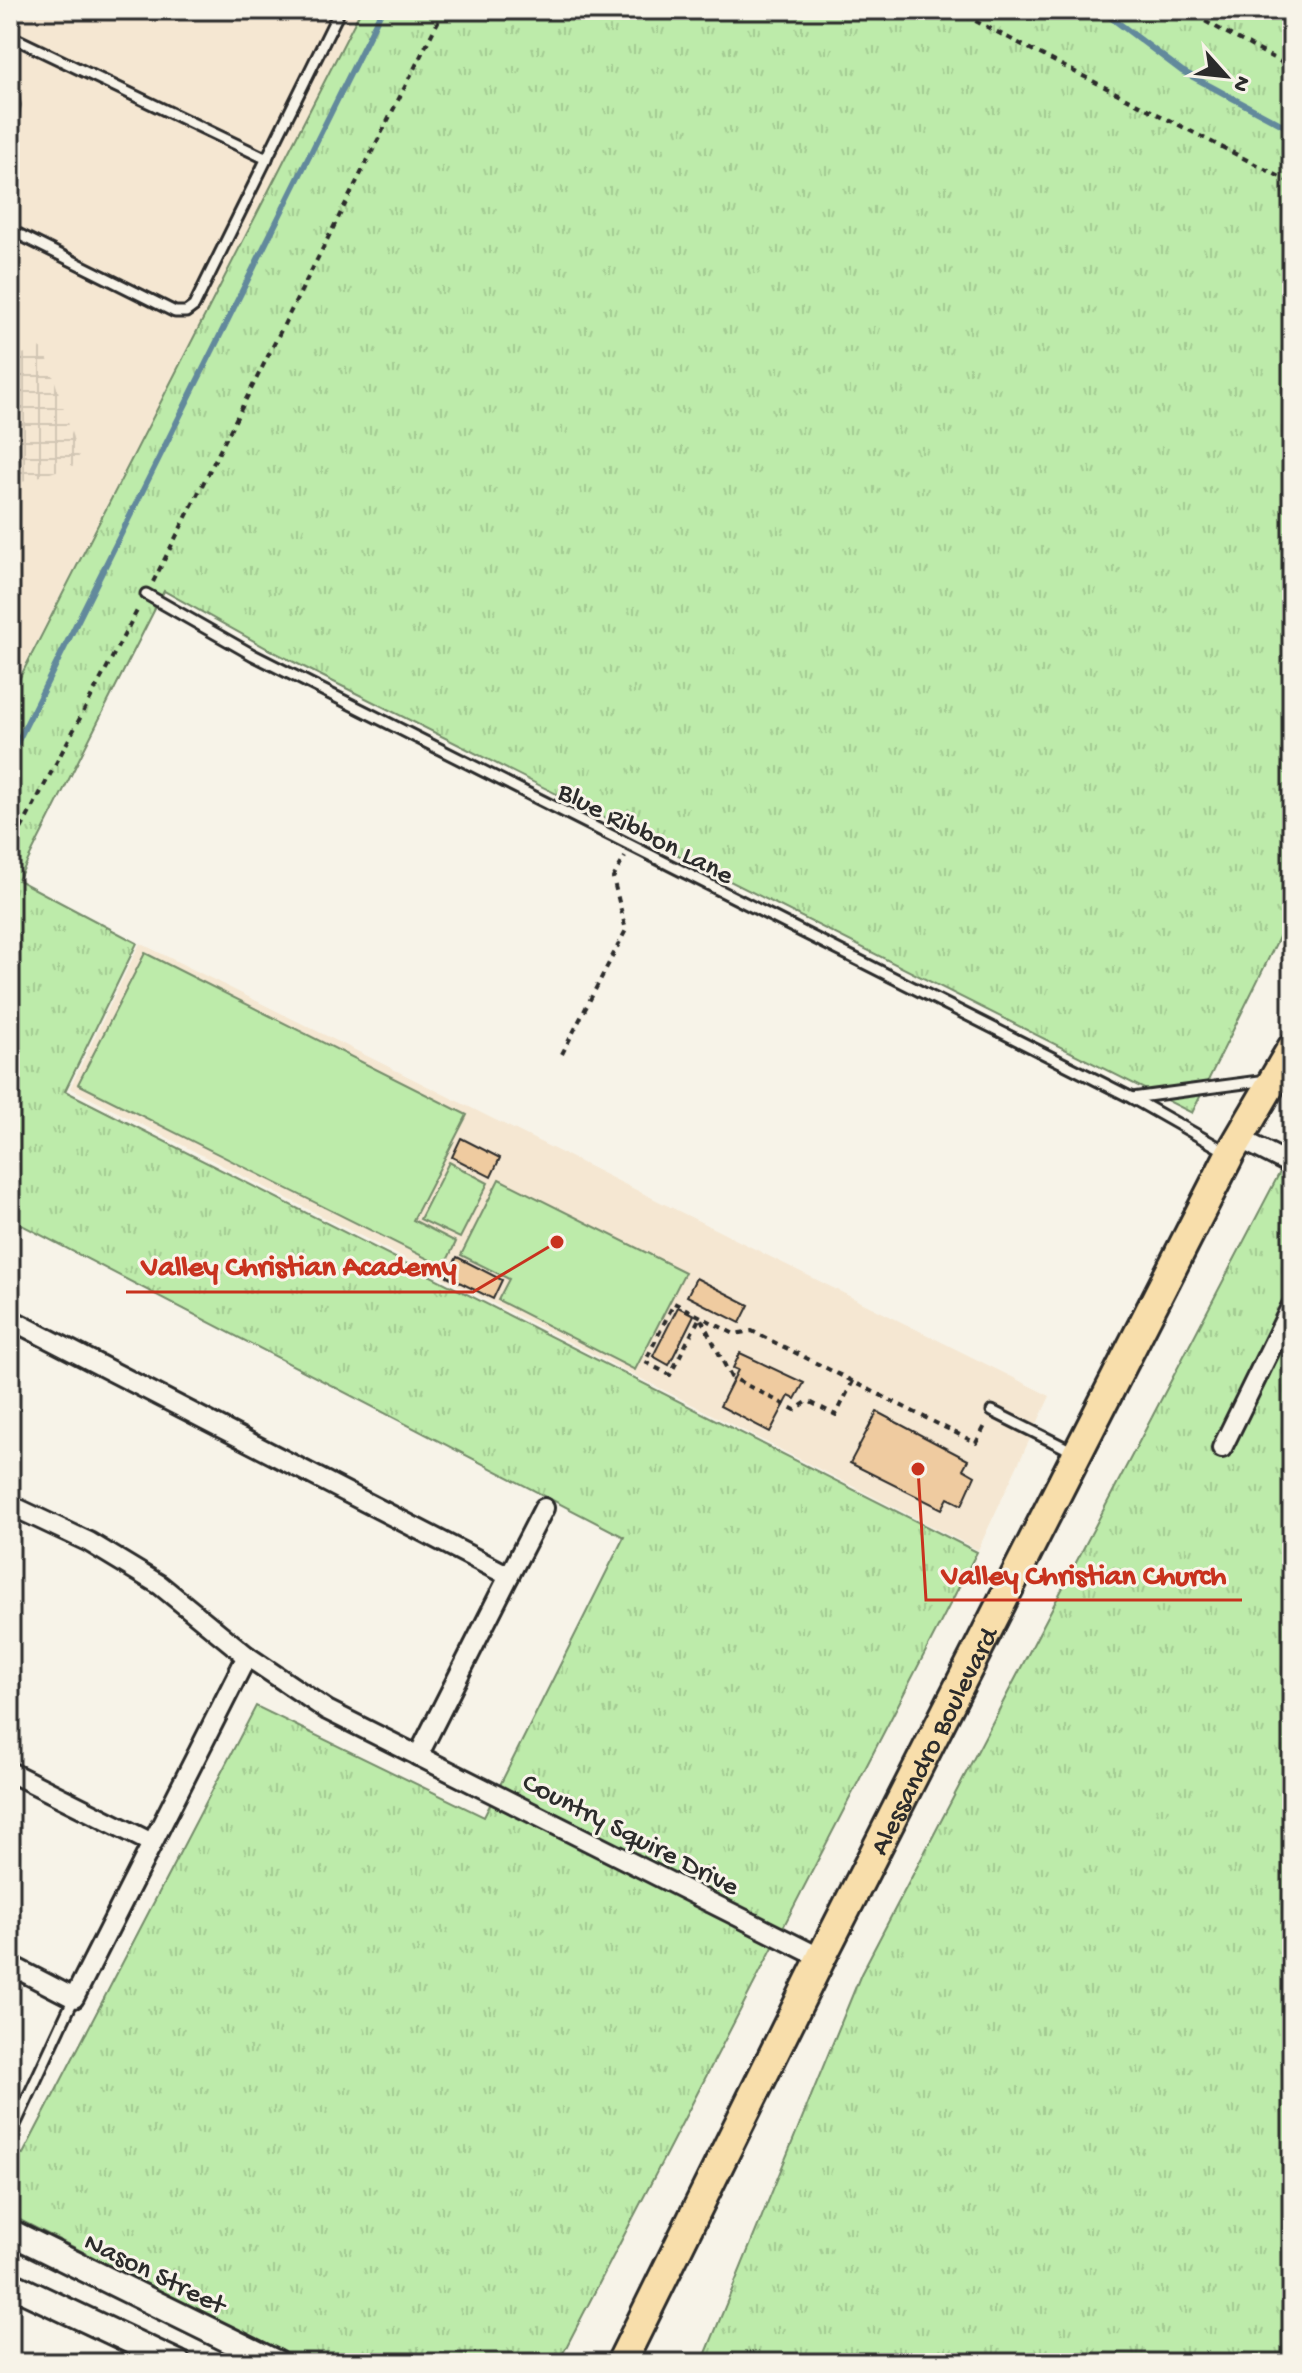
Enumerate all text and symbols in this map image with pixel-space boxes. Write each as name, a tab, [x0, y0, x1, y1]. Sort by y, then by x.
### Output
north arrow	[1186, 36, 1266, 116]
text: N	[1225, 71, 1255, 96]
street label: Blue Ribbon Lane	[551, 776, 739, 894]
callout: Valley Christian Academy	[126, 1238, 473, 1292]
text: Valley Christian Academy	[140, 1252, 457, 1287]
callout: Valley Christian Church	[926, 1546, 1242, 1600]
text: Valley Christian Church	[940, 1561, 1226, 1596]
street label: Alessandro Boulevard	[864, 1621, 1008, 1862]
street label: Country Squire Drive	[516, 1767, 744, 1905]
street label: Nason Street	[78, 2227, 232, 2325]

